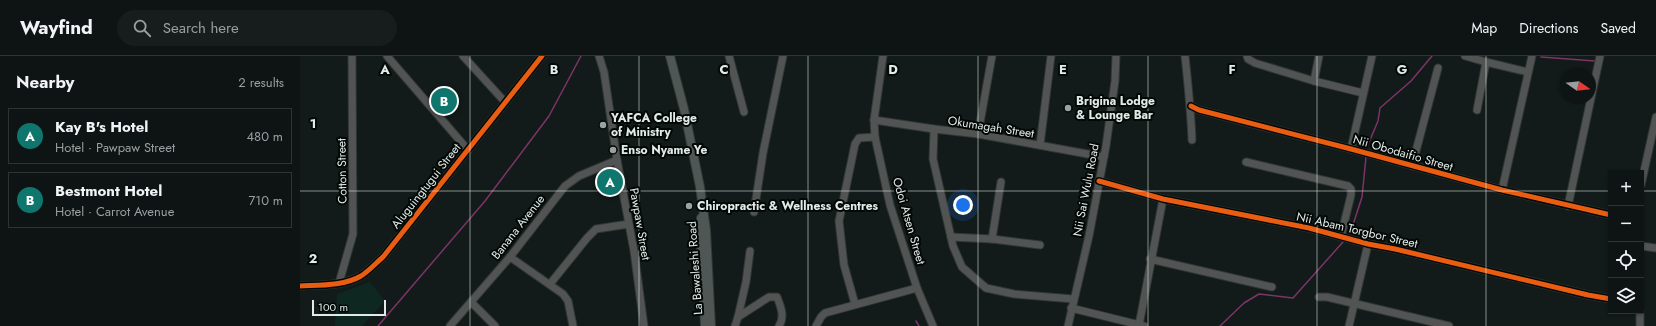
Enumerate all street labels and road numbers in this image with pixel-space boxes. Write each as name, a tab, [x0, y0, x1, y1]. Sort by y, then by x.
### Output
street label: Okumagah Street	[947, 111, 1036, 143]
street label: Nii Obodaifio Street	[1351, 130, 1455, 176]
street label: Cotton Street	[332, 138, 352, 204]
street label: Aluguingtugui Street	[387, 139, 465, 233]
street label: Nii Sai Wulu Road	[1068, 142, 1104, 238]
street label: Odoi Atsen Street	[888, 175, 930, 267]
street label: Pawpaw Street	[625, 186, 655, 262]
street label: Banana Avenue	[487, 191, 549, 263]
street label: Nii Abam Torgbor Street	[1295, 207, 1420, 253]
street label: La Bawaleshi Road	[683, 221, 707, 315]

